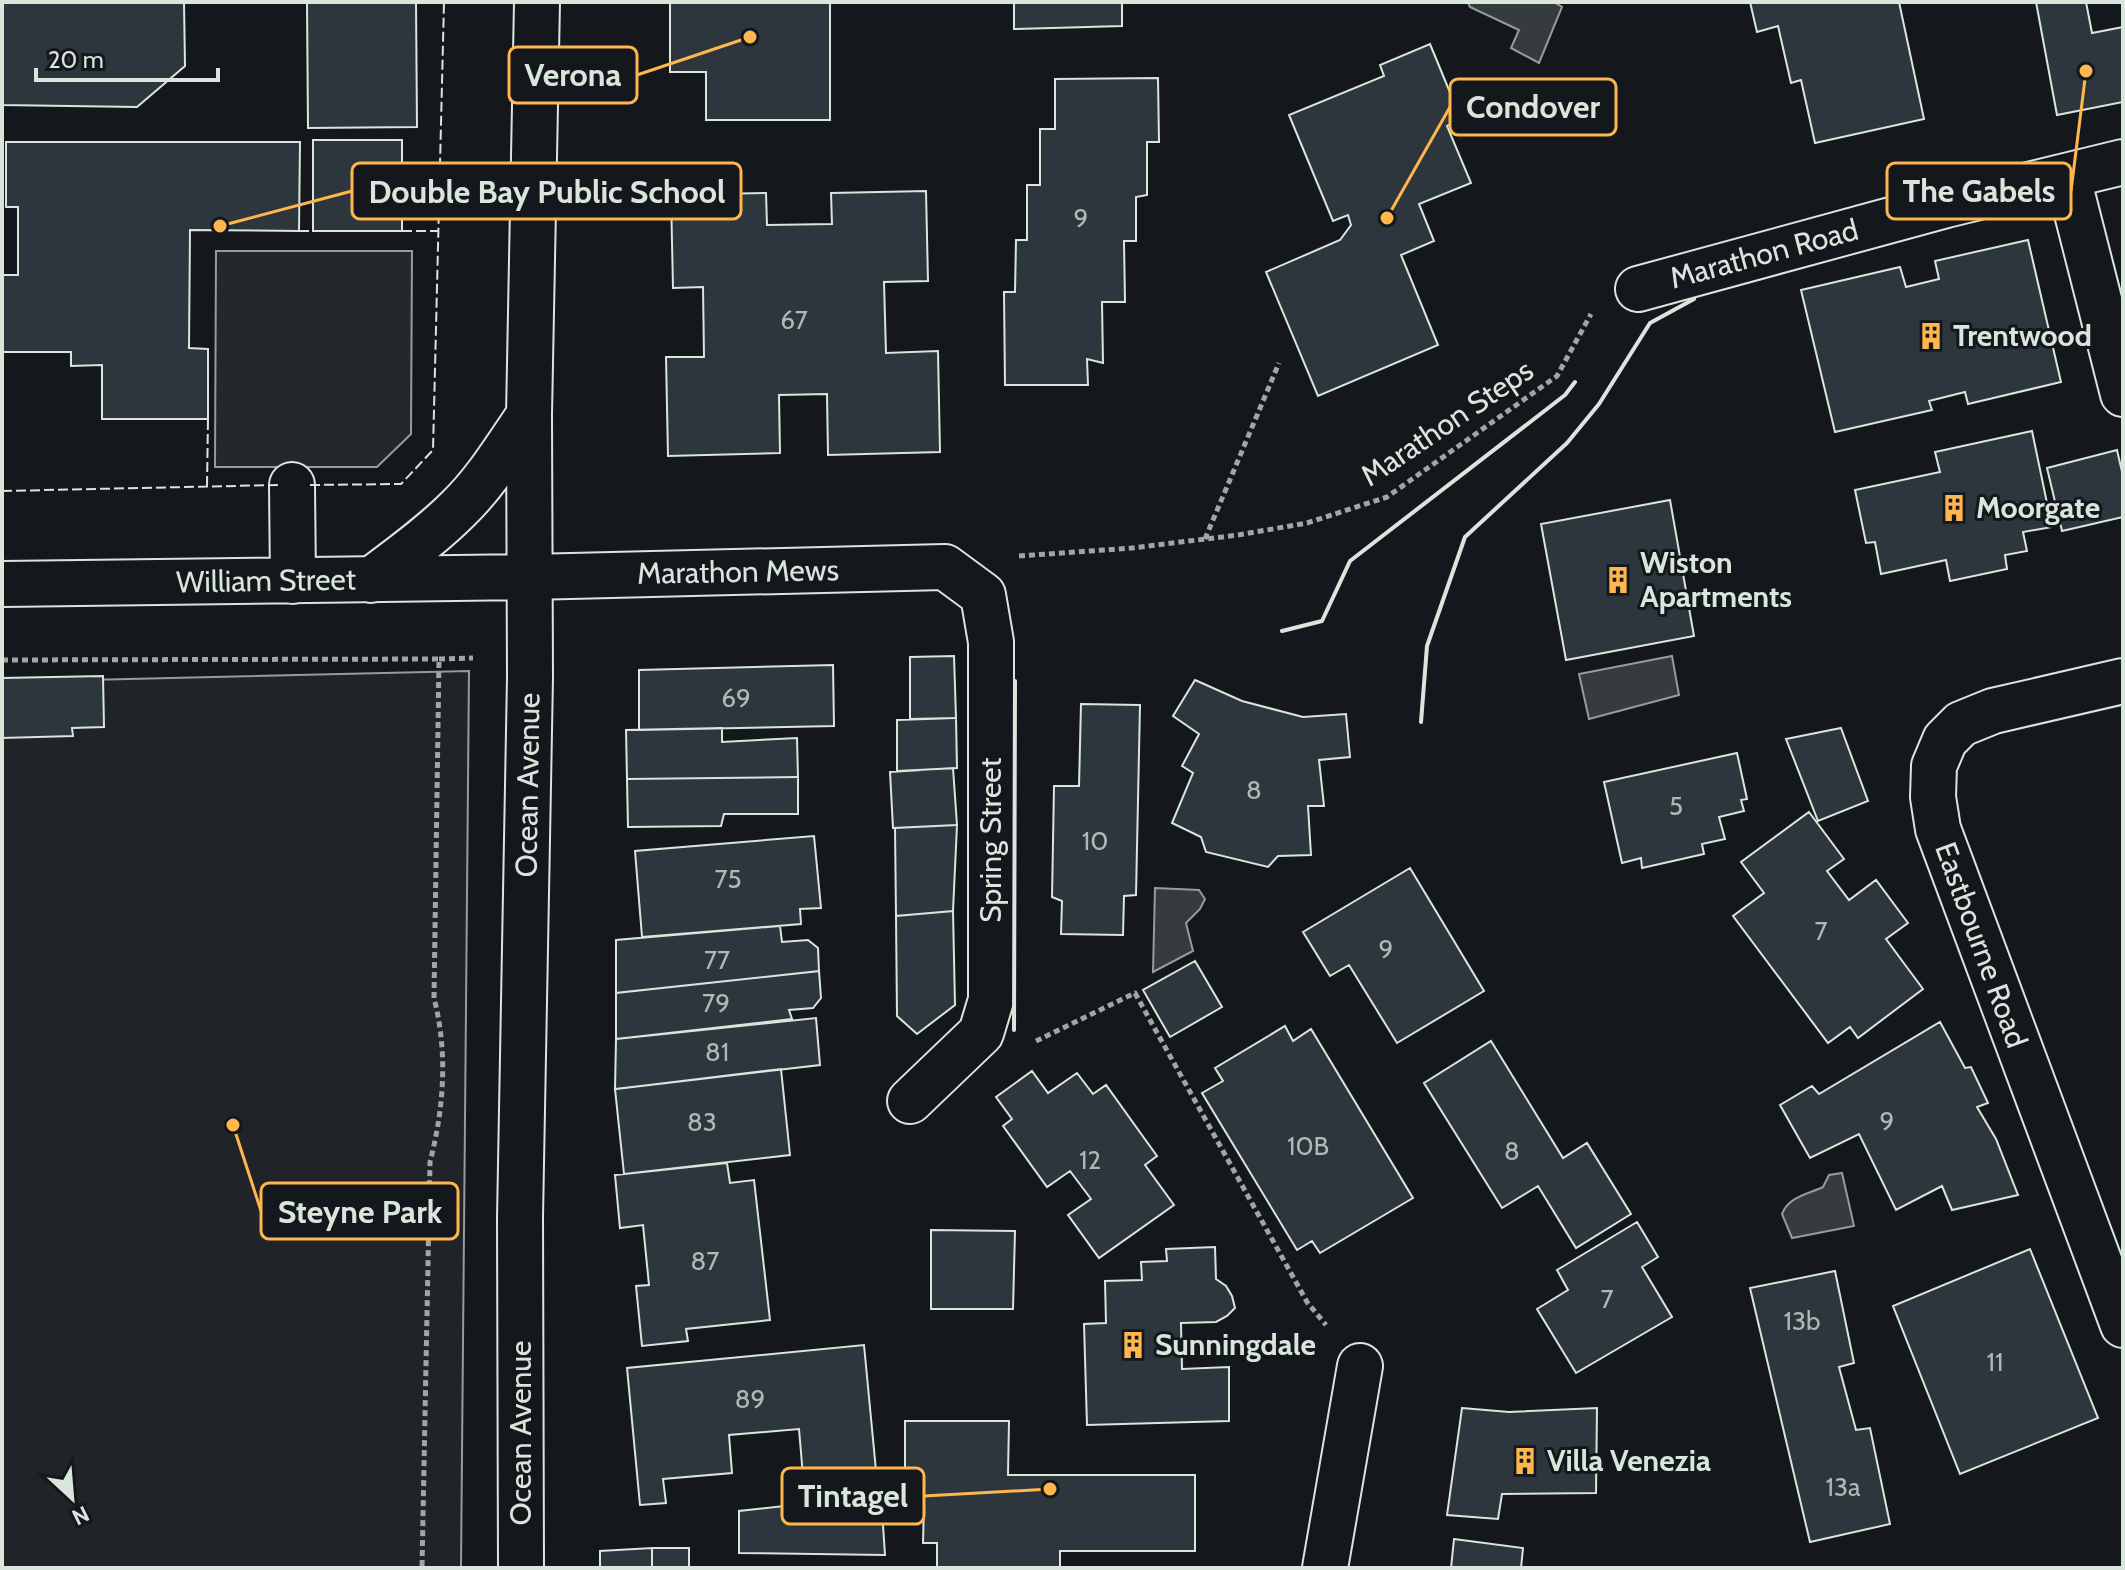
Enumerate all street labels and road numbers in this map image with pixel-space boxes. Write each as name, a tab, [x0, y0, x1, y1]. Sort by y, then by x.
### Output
street label: Marathon Road	[1666, 211, 1862, 296]
street label: Marathon Steps	[1354, 351, 1540, 494]
street label: Marathon Mews	[637, 551, 839, 592]
street label: William Street	[176, 560, 356, 601]
street label: Ocean Avenue	[507, 692, 548, 878]
street label: Spring Street	[972, 757, 1009, 923]
street label: Eastbourne Road	[1927, 837, 2036, 1053]
street label: Ocean Avenue	[502, 1341, 539, 1525]

